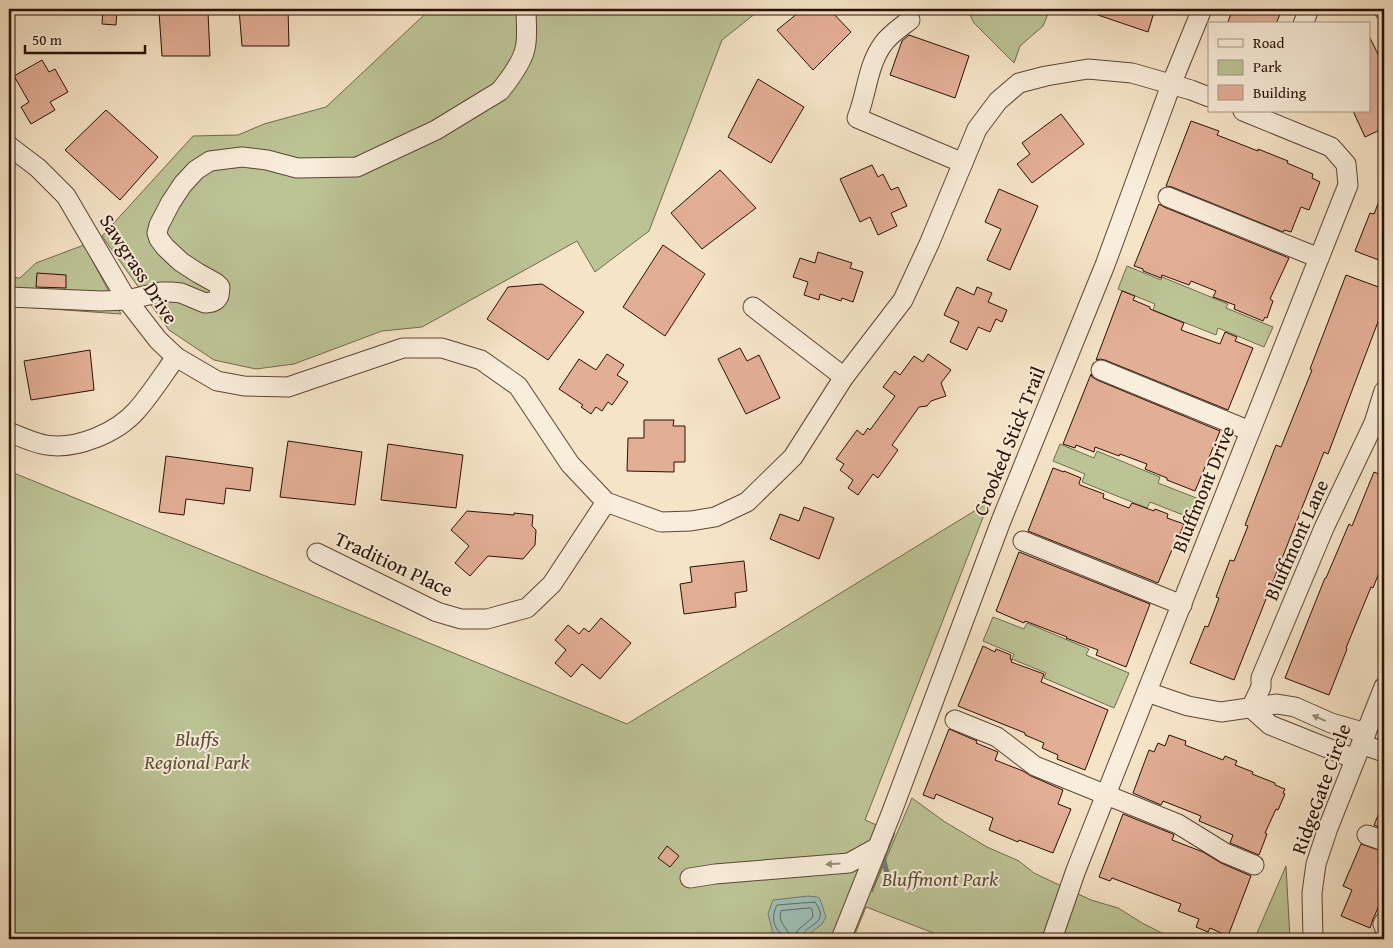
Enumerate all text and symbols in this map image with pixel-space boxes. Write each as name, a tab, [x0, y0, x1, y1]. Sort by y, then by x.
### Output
scale bar	[25, 22, 145, 54]
legend	[1208, 22, 1370, 112]
text: 50 m	[32, 29, 63, 50]
text: Road	[1253, 32, 1284, 53]
text: Park	[1253, 56, 1282, 77]
text: Building	[1253, 82, 1307, 103]
street label: Sawgrass Drive	[93, 208, 186, 329]
street label: Crooked Stick Trail	[965, 361, 1052, 520]
street label: Bluffmont Drive	[1164, 421, 1241, 557]
street label: Bluffmont Lane	[1256, 475, 1335, 605]
street label: Tradition Place	[330, 523, 458, 604]
one-way arrow	[1312, 714, 1326, 722]
street label: RidgeGate Circle	[1283, 719, 1358, 858]
park label: Bluffs Regional Park	[143, 724, 251, 776]
one-way arrow	[825, 861, 841, 869]
park label: Bluffmont Park	[881, 864, 999, 893]

